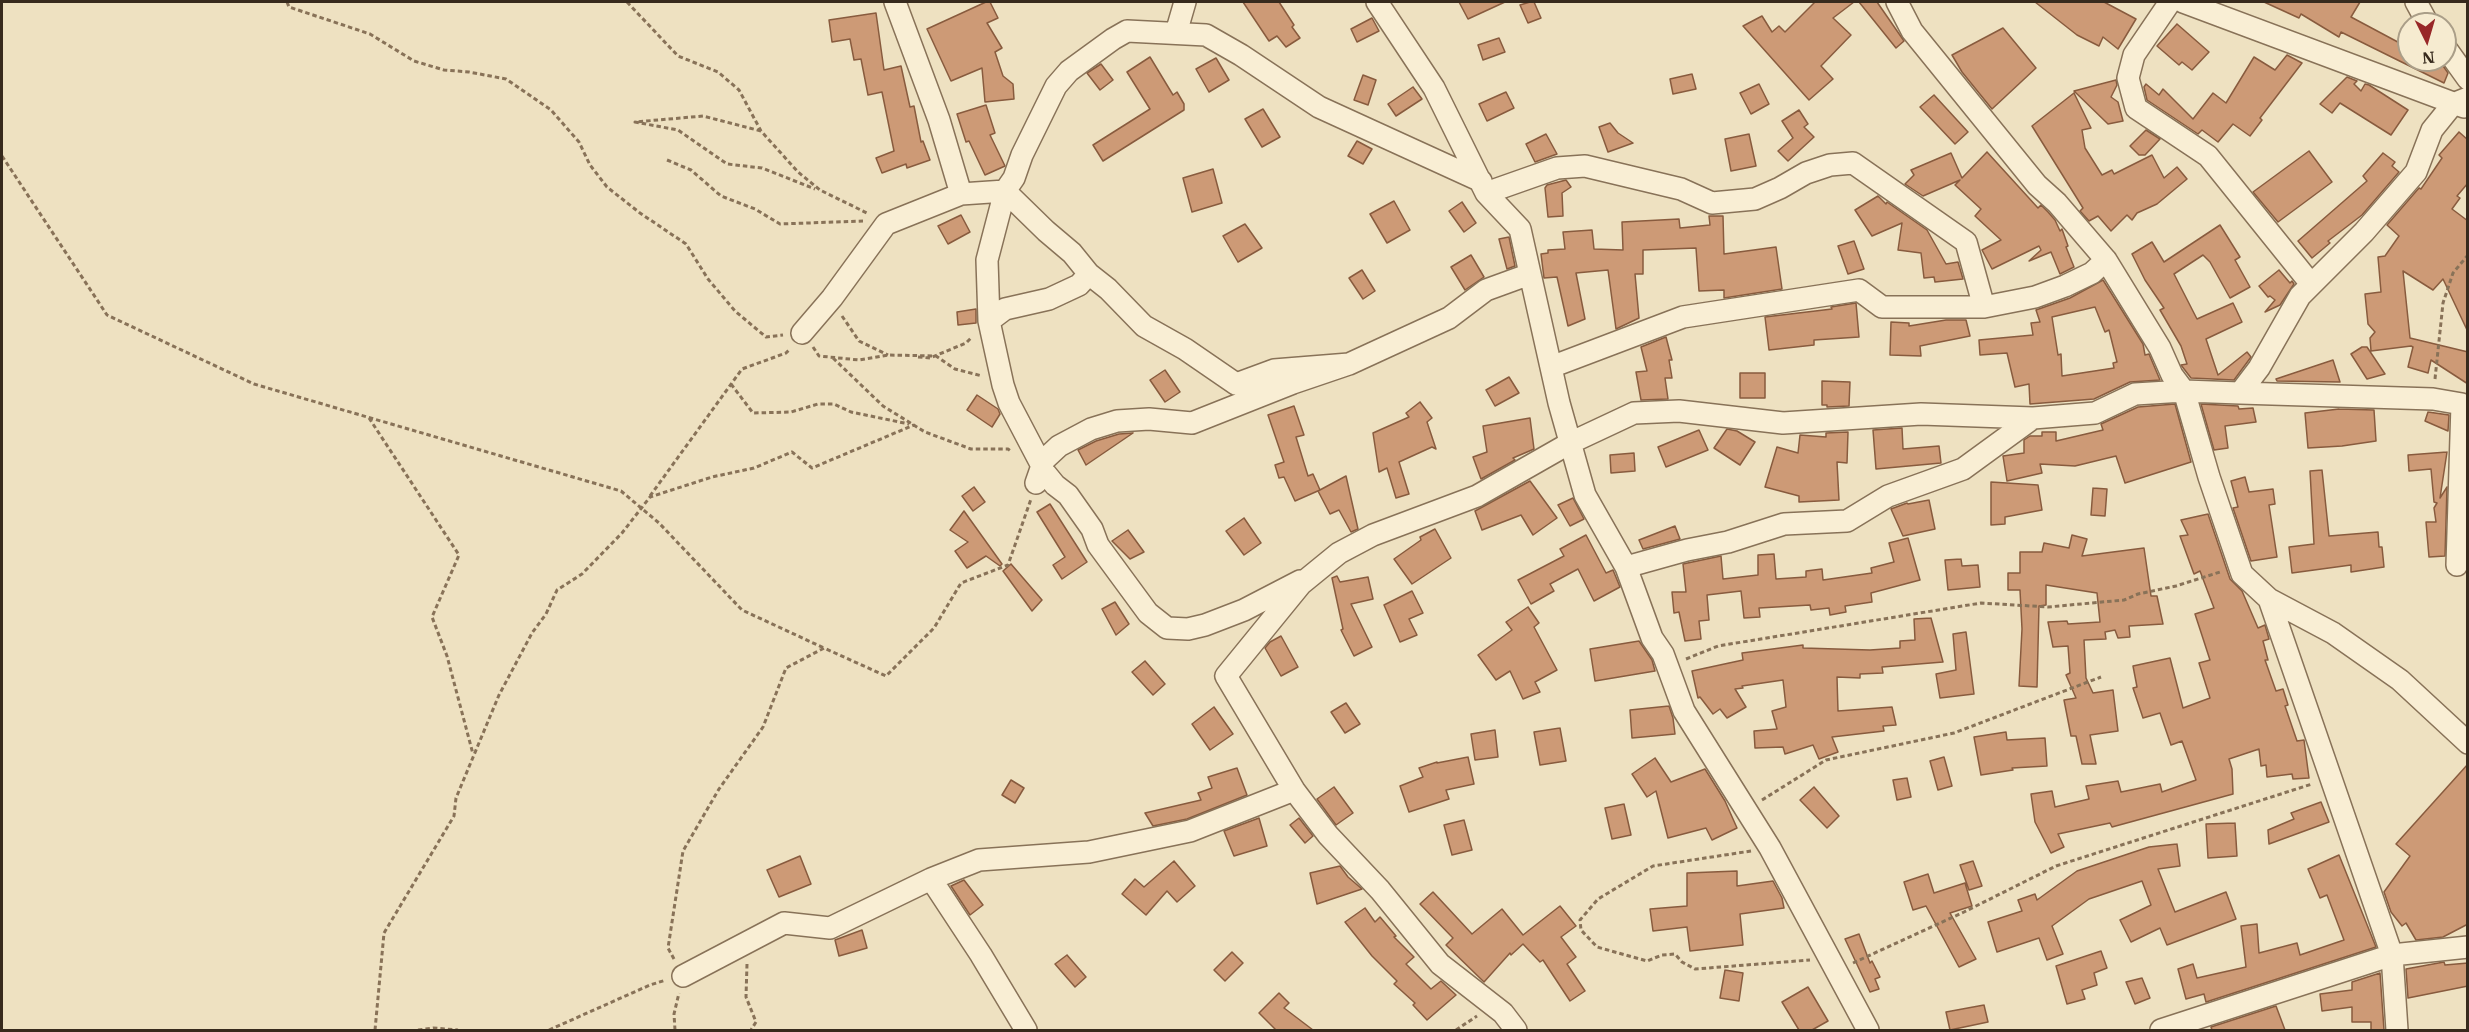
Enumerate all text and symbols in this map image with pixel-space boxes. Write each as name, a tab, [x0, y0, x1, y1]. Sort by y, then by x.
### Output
north arrow	[2397, 12, 2457, 72]
text: N	[2421, 47, 2436, 68]

